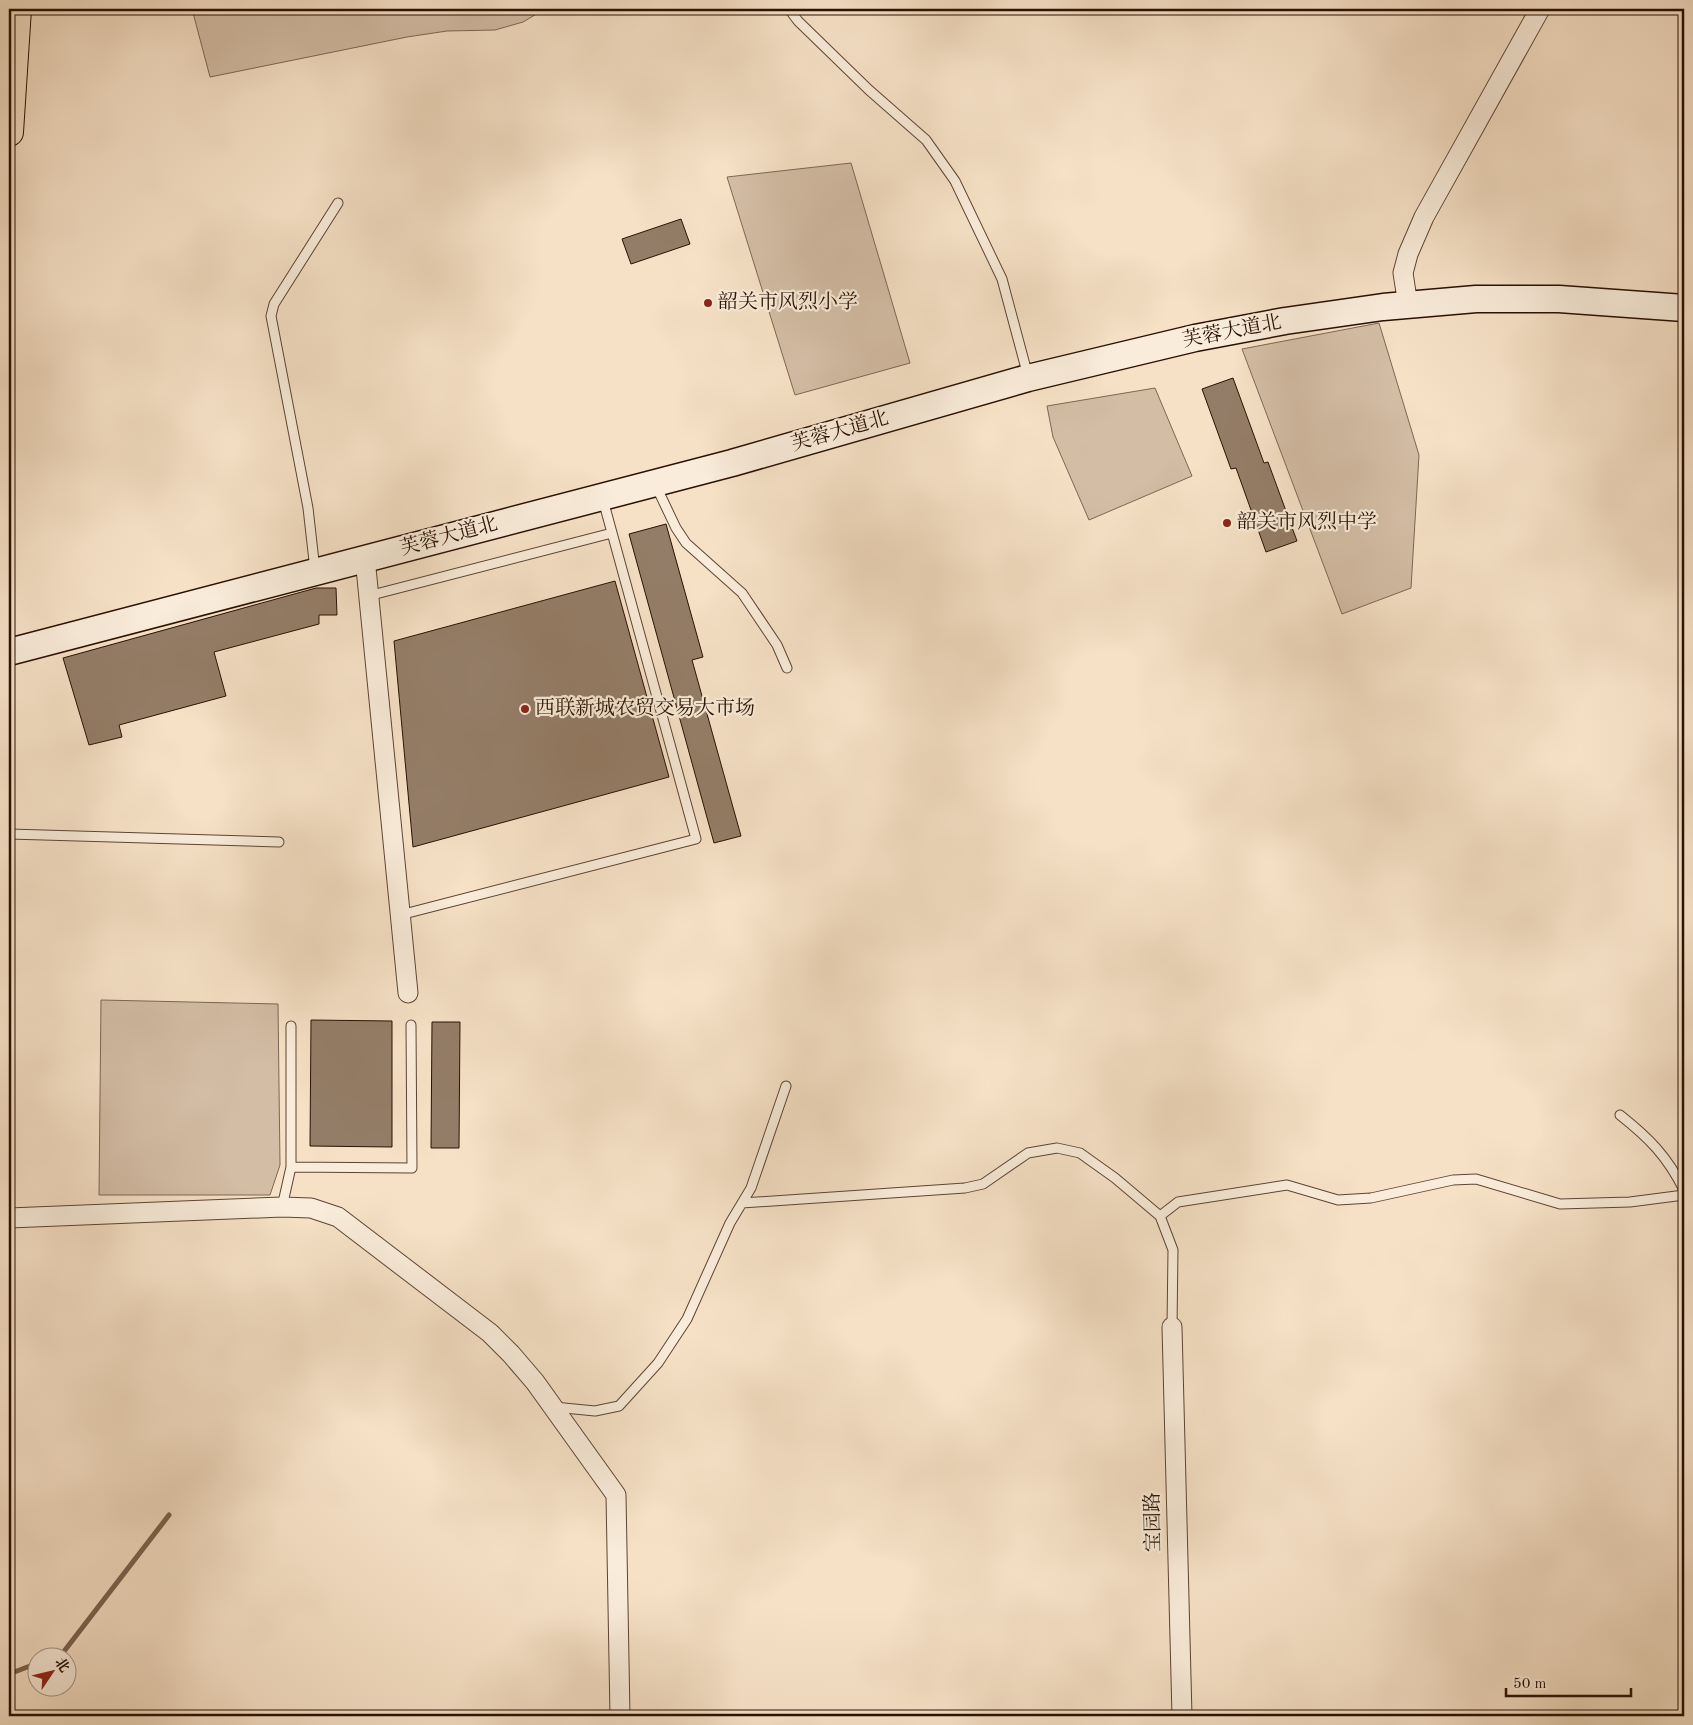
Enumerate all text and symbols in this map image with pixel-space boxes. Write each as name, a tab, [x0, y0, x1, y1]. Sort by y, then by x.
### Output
place label: 韶关市风烈小学	[718, 291, 858, 313]
marker: 韶关市风烈小学	[702, 297, 714, 309]
street label: 芙蓉大道北	[1181, 311, 1283, 351]
street label: 芙蓉大道北	[789, 407, 891, 455]
place label: 韶关市风烈中学	[1237, 511, 1377, 533]
street label: 芙蓉大道北	[398, 512, 500, 560]
marker: 韶关市风烈中学	[1221, 517, 1233, 529]
place label: 西联新城农贸交易大市场	[535, 697, 755, 719]
marker: 西联新城农贸交易大市场	[519, 703, 531, 715]
street label: 宝园路	[1141, 1492, 1165, 1552]
north arrow	[28, 1648, 78, 1698]
text: 北	[52, 1655, 72, 1675]
scale bar	[1506, 1665, 1630, 1697]
text: 50 m	[1513, 1677, 1547, 1692]

